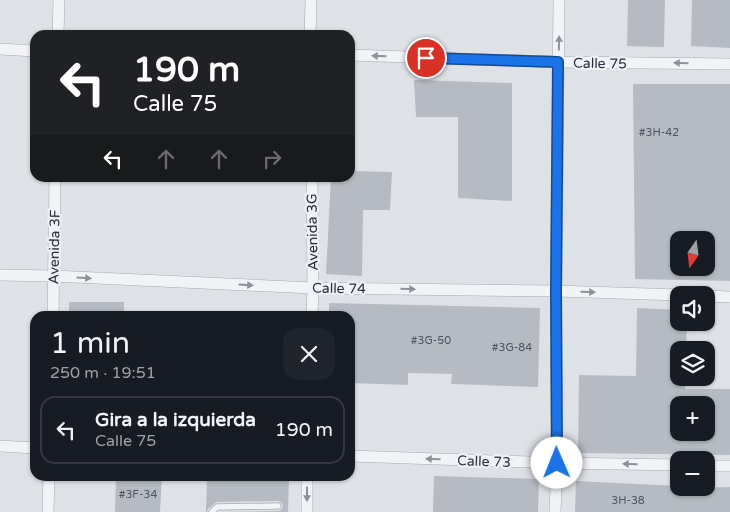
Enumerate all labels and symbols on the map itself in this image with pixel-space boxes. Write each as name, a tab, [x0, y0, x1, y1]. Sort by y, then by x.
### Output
one-way arrow	[555, 35, 563, 51]
pin	[405, 37, 447, 79]
one-way arrow	[371, 52, 387, 60]
street label: Calle 75	[573, 55, 627, 72]
one-way arrow	[673, 59, 689, 67]
house number: #3H-42	[639, 126, 679, 139]
street label: Avenida 3G	[303, 193, 322, 271]
street label: Avenida 3F	[45, 209, 64, 285]
north arrow	[670, 231, 715, 276]
one-way arrow	[76, 274, 92, 282]
street label: Calle 74	[312, 280, 366, 297]
one-way arrow	[238, 281, 254, 289]
one-way arrow	[401, 285, 417, 293]
one-way arrow	[581, 288, 597, 296]
house number: #3G-50	[411, 334, 451, 347]
house number: #3G-84	[492, 341, 532, 354]
position arrow	[530, 436, 582, 488]
street label: Calle 73	[457, 452, 511, 471]
one-way arrow	[424, 454, 440, 462]
one-way arrow	[622, 460, 638, 468]
one-way arrow	[303, 486, 311, 502]
house number: #3F-34	[119, 488, 157, 501]
house number: 3H-38	[611, 494, 645, 507]

